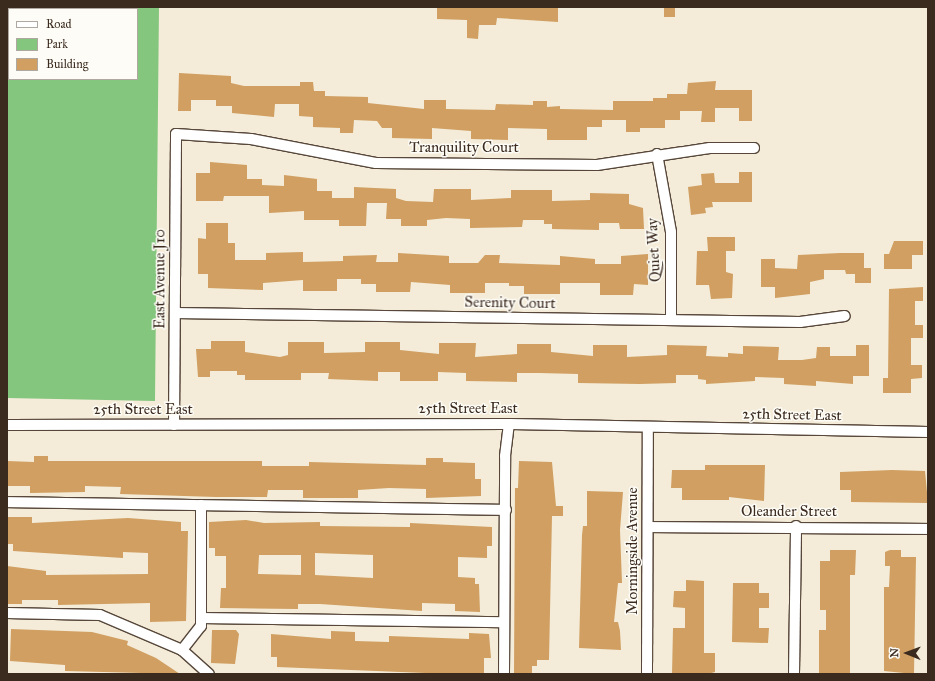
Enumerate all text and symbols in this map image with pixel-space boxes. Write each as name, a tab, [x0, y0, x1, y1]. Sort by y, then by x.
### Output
legend	[8, 8, 138, 80]
text: Road	[46, 17, 72, 31]
text: Park	[46, 37, 68, 51]
text: Building	[46, 57, 88, 71]
street label: Tranquility Court	[409, 139, 519, 157]
street label: Quiet Way	[643, 218, 665, 282]
street label: East Avenue J10	[151, 229, 169, 329]
street label: Serenity Court	[464, 293, 556, 313]
street label: 25th Street East	[418, 400, 518, 418]
street label: 25th Street East	[93, 401, 193, 419]
street label: 25th Street East	[742, 405, 842, 425]
street label: Morningside Avenue	[624, 487, 642, 615]
street label: Oleander Street	[741, 503, 837, 521]
north arrow	[887, 633, 927, 673]
text: N	[888, 648, 901, 658]

